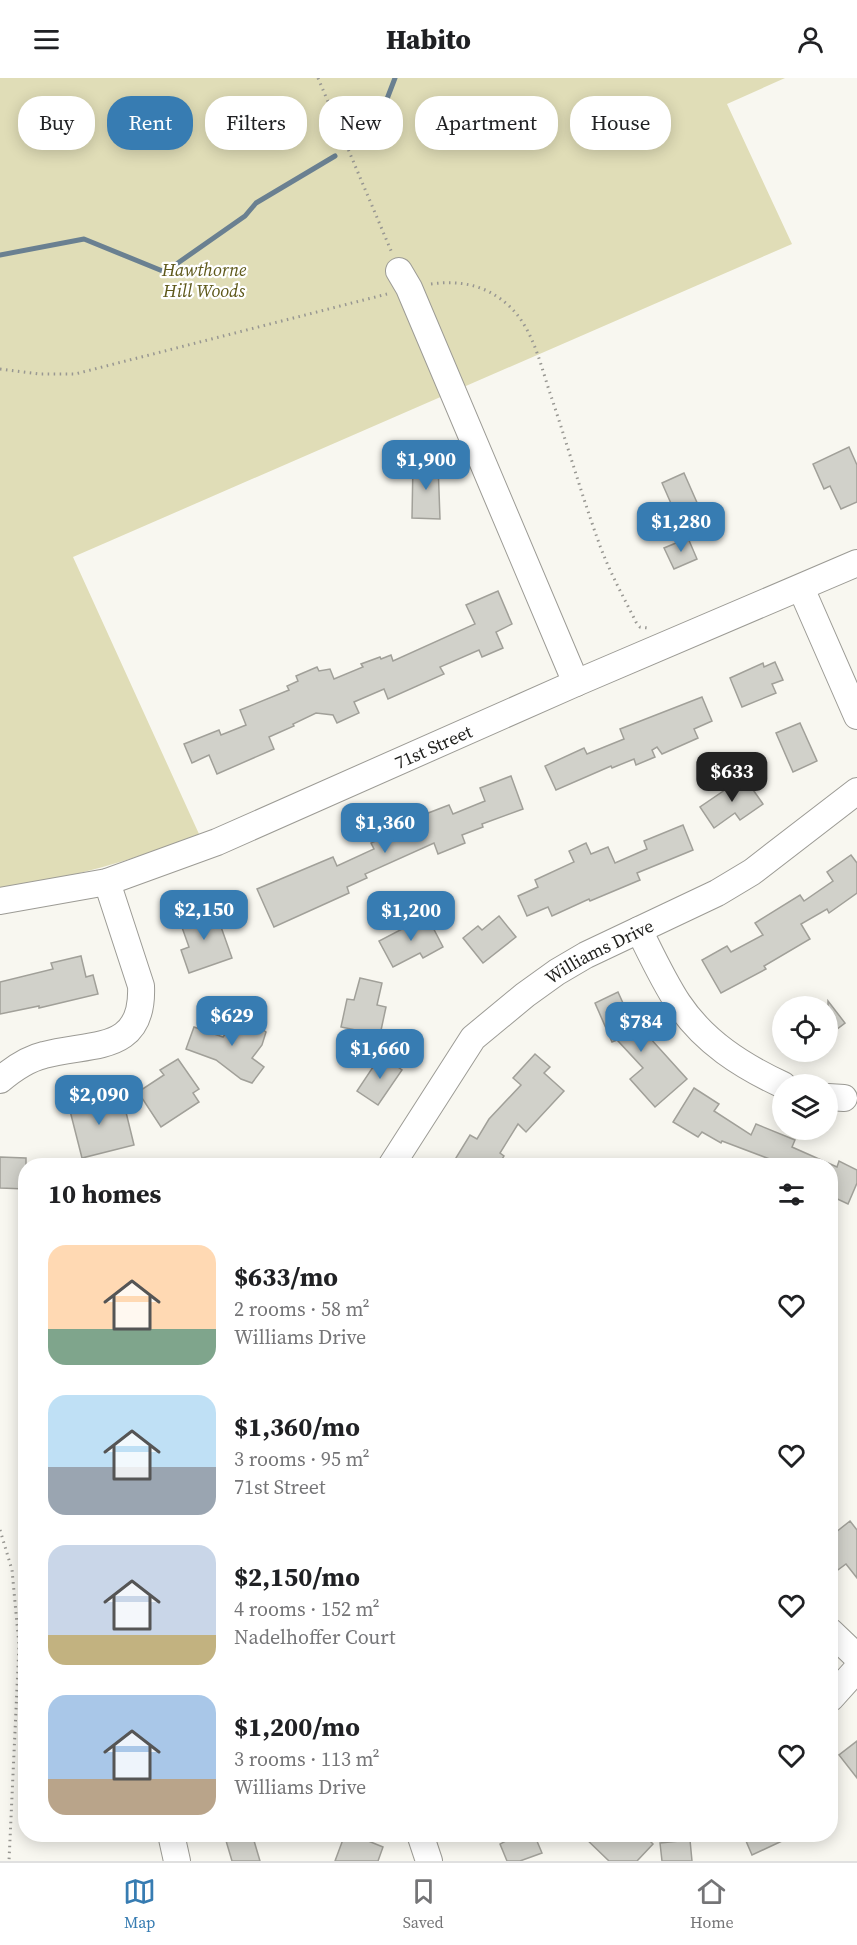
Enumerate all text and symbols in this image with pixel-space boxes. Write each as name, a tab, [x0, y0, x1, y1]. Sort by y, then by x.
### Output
text: Habito	[386, 21, 471, 58]
icon: menu	[30, 23, 63, 56]
icon: person	[794, 23, 827, 56]
chip: Buy	[18, 96, 95, 150]
chip: Rent	[107, 96, 193, 150]
chip: Filters	[205, 96, 307, 150]
chip: New	[319, 96, 403, 150]
chip: Apartment	[415, 96, 558, 150]
chip: House	[570, 96, 671, 150]
park label: Hawthorne Hill Woods	[161, 257, 247, 303]
pin: $1,900	[377, 440, 475, 491]
text: $1,900	[396, 445, 456, 473]
pin: $1,280	[632, 502, 730, 553]
text: $1,280	[651, 507, 711, 535]
street label: 71st Street	[390, 718, 476, 774]
pin: $633	[696, 752, 768, 803]
text: $633	[710, 757, 754, 785]
pin: $1,360	[336, 803, 434, 854]
text: $1,360	[355, 808, 415, 836]
pin: $2,150	[155, 890, 253, 941]
pin: $1,200	[362, 891, 460, 942]
text: $2,150	[174, 895, 234, 923]
text: $1,200	[381, 896, 441, 924]
street label: Williams Drive	[540, 912, 657, 989]
pin: $629	[196, 996, 268, 1047]
map controls	[772, 996, 838, 1140]
button: locate	[772, 996, 838, 1062]
text: $629	[210, 1001, 254, 1029]
pin: $784	[605, 1002, 677, 1053]
text: $784	[619, 1007, 663, 1035]
pin: $1,660	[331, 1029, 429, 1080]
text: $1,660	[350, 1034, 410, 1062]
button: layers	[772, 1074, 838, 1140]
pin: $2,090	[50, 1075, 148, 1126]
text: $2,090	[69, 1080, 129, 1108]
text: 10 homes	[48, 1176, 161, 1212]
icon: filters	[775, 1178, 808, 1211]
text: $633/mo	[234, 1259, 338, 1295]
icon: home	[96, 1269, 168, 1341]
icon: heart	[775, 1289, 808, 1322]
text: 2 rooms · 58 m²	[234, 1295, 370, 1323]
text: Williams Drive	[234, 1323, 366, 1351]
text: $1,360/mo	[234, 1409, 360, 1445]
icon: home	[96, 1419, 168, 1491]
icon: heart	[775, 1439, 808, 1472]
text: 3 rooms · 95 m²	[234, 1445, 370, 1473]
text: 71st Street	[234, 1473, 326, 1501]
text: $2,150/mo	[234, 1559, 360, 1595]
icon: home	[96, 1569, 168, 1641]
icon: heart	[775, 1589, 808, 1622]
text: 4 rooms · 152 m²	[234, 1595, 380, 1623]
text: Nadelhoffer Court	[234, 1623, 396, 1651]
text: $1,200/mo	[234, 1709, 360, 1745]
icon: home	[96, 1719, 168, 1791]
icon: heart	[775, 1739, 808, 1772]
text: 3 rooms · 113 m²	[234, 1745, 380, 1773]
text: Williams Drive	[234, 1773, 366, 1801]
tab: Map	[123, 1875, 156, 1933]
tab: Saved	[403, 1875, 444, 1933]
tab: Home	[690, 1875, 734, 1933]

